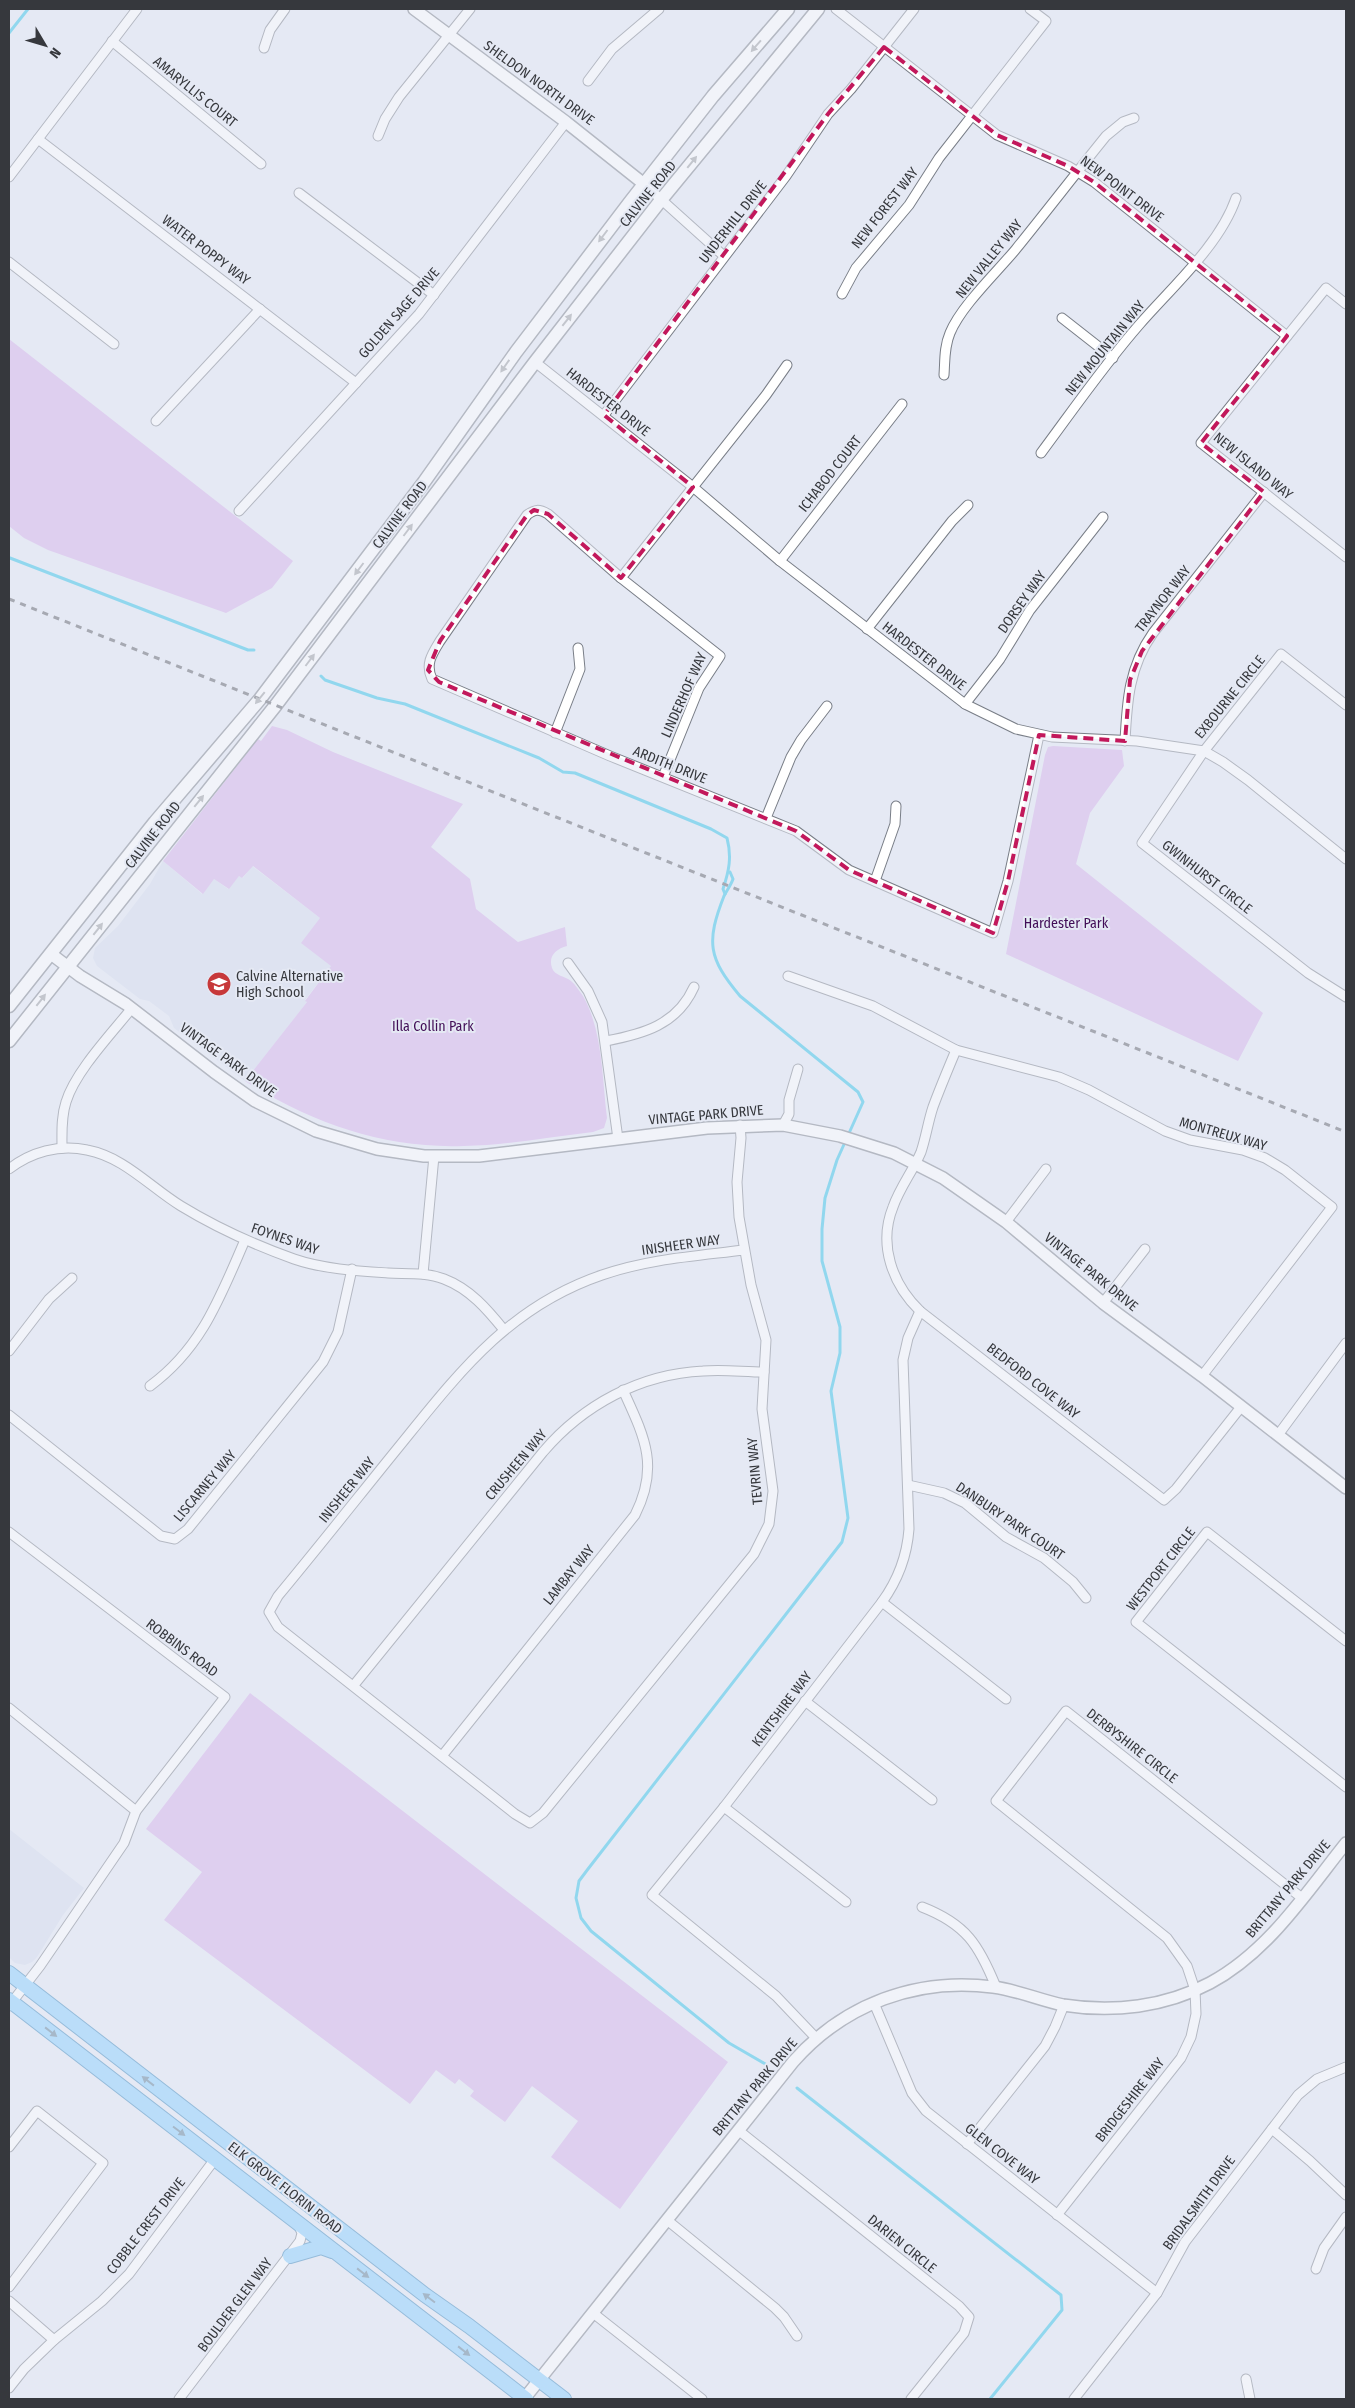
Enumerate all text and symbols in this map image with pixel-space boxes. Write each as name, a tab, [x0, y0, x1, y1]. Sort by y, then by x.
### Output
north arrow	[20, 20, 70, 70]
street label: SHELDON NORTH DRIVE	[480, 37, 598, 129]
one-way arrow	[750, 39, 762, 51]
text: N	[46, 44, 64, 61]
street label: AMARYLLIS COURT	[150, 53, 241, 131]
street label: NEW POINT DRIVE	[1077, 152, 1167, 226]
one-way arrow	[687, 156, 698, 169]
street label: CALVINE ROAD	[616, 157, 680, 231]
street label: NEW FOREST WAY	[848, 164, 922, 252]
street label: UNDERHILL DRIVE	[696, 177, 771, 267]
street label: WATER POPPY WAY	[159, 211, 253, 289]
street label: NEW VALLEY WAY	[952, 216, 1026, 302]
one-way arrow	[598, 229, 609, 242]
street label: GOLDEN SAGE DRIVE	[355, 264, 443, 362]
street label: NEW MOUNTAIN WAY	[1062, 297, 1148, 399]
one-way arrow	[562, 314, 573, 327]
one-way arrow	[500, 359, 510, 373]
street label: HARDESTER DRIVE	[563, 364, 654, 440]
street label: NEW ISLAND WAY	[1210, 429, 1296, 503]
street label: ICHABOD COURT	[795, 432, 865, 516]
street label: CALVINE ROAD	[369, 478, 431, 552]
one-way arrow	[403, 523, 413, 537]
one-way arrow	[353, 562, 364, 575]
street label: TRAYNOR WAY	[1132, 562, 1194, 636]
street label: DORSEY WAY	[994, 567, 1050, 636]
street label: HARDESTER DRIVE	[879, 618, 970, 694]
street label: LINDERHOF WAY	[658, 650, 710, 740]
street label: EXBOURNE CIRCLE	[1191, 652, 1269, 742]
one-way arrow	[305, 653, 315, 667]
one-way arrow	[255, 691, 266, 704]
street label: ARDITH DRIVE	[631, 742, 710, 788]
one-way arrow	[193, 795, 204, 808]
street label: CALVINE ROAD	[122, 798, 184, 872]
street label: GWINHURST CIRCLE	[1159, 837, 1256, 918]
park label: Hardester Park	[1024, 915, 1109, 932]
one-way arrow	[92, 922, 103, 935]
place label: Calvine Alternative High School	[236, 968, 343, 1001]
school or university icon: Calvine Alternative High School	[206, 971, 232, 997]
one-way arrow	[36, 994, 47, 1007]
park label: Illa Collin Park	[392, 1018, 474, 1035]
street label: VINTAGE PARK DRIVE	[176, 1019, 280, 1101]
street label: VINTAGE PARK DRIVE	[648, 1101, 765, 1129]
street label: MONTREUX WAY	[1177, 1113, 1269, 1155]
street label: FOYNES WAY	[249, 1219, 321, 1259]
street label: VINTAGE PARK DRIVE	[1041, 1229, 1142, 1315]
street label: INISHEER WAY	[640, 1231, 722, 1259]
street label: BEDFORD COVE WAY	[983, 1340, 1083, 1422]
street label: CRUSHEEN WAY	[481, 1426, 551, 1504]
street label: TEVRIN WAY	[744, 1437, 766, 1505]
street label: LISCARNEY WAY	[170, 1447, 240, 1525]
street label: INISHEER WAY	[315, 1454, 379, 1526]
street label: DANBURY PARK COURT	[953, 1478, 1068, 1564]
street label: WESTPORT CIRCLE	[1123, 1523, 1199, 1614]
street label: LAMBAY WAY	[540, 1542, 598, 1608]
street label: ROBBINS ROAD	[143, 1615, 221, 1681]
street label: KENTSHIRE WAY	[748, 1668, 816, 1750]
street label: DERBYSHIRE CIRCLE	[1083, 1705, 1181, 1787]
street label: BRITTANY PARK DRIVE	[1242, 1836, 1334, 1941]
one-way arrow	[44, 2026, 57, 2037]
street label: BRITTANY PARK DRIVE	[709, 2034, 801, 2139]
street label: BRIDGESHIRE WAY	[1092, 2054, 1168, 2146]
one-way arrow	[142, 2076, 155, 2087]
street label: GLEN COVE WAY	[962, 2120, 1042, 2188]
one-way arrow	[172, 2126, 186, 2136]
street label: ELK GROVE FLORIN ROAD	[225, 2138, 345, 2238]
street label: BRIDALSMITH DRIVE	[1159, 2152, 1239, 2253]
street label: COBBLE CREST DRIVE	[103, 2174, 189, 2278]
street label: DARIEN CIRCLE	[864, 2211, 940, 2277]
street label: BOULDER GLEN WAY	[194, 2255, 276, 2355]
one-way arrow	[356, 2268, 369, 2279]
one-way arrow	[423, 2293, 436, 2304]
one-way arrow	[457, 2346, 470, 2357]

